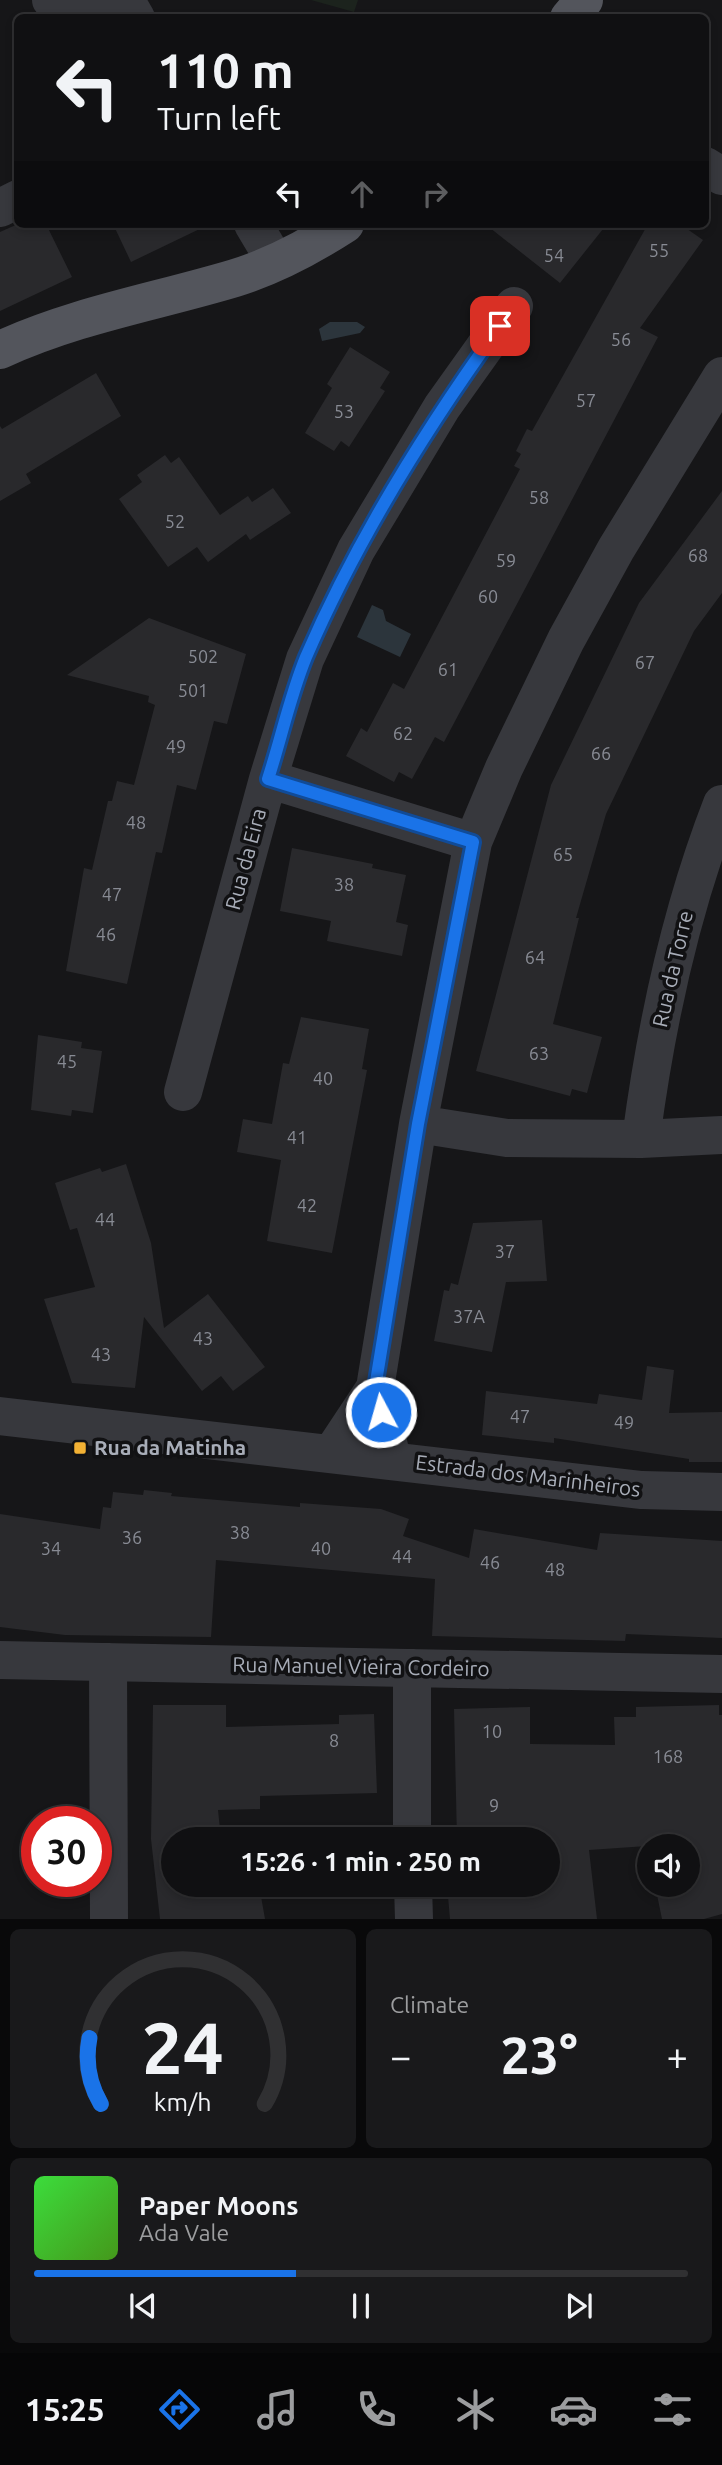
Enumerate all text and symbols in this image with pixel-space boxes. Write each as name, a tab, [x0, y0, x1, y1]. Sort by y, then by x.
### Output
icon: left	[42, 42, 133, 133]
text: 110 m	[157, 42, 294, 97]
text: Turn left	[157, 100, 281, 136]
icon: left	[270, 175, 308, 213]
icon: ahead	[343, 175, 381, 213]
icon: right	[416, 175, 454, 213]
house number: 55	[649, 240, 669, 260]
house number: 54	[544, 245, 564, 265]
pin	[470, 296, 530, 356]
icon: arrive	[481, 307, 519, 345]
house number: 56	[611, 329, 631, 349]
house number: 57	[576, 390, 596, 410]
house number: 53	[334, 401, 354, 421]
house number: 58	[529, 487, 549, 507]
house number: 52	[165, 511, 185, 531]
house number: 68	[688, 545, 708, 565]
house number: 59	[496, 550, 516, 570]
house number: 60	[478, 586, 498, 606]
house number: 502	[188, 646, 218, 666]
house number: 67	[635, 652, 655, 672]
house number: 61	[438, 659, 458, 679]
house number: 501	[178, 680, 208, 700]
house number: 62	[393, 723, 413, 743]
house number: 49	[166, 736, 186, 756]
house number: 66	[591, 743, 611, 763]
street label: Rua da Eira	[220, 805, 270, 912]
house number: 48	[126, 812, 146, 832]
house number: 65	[553, 844, 573, 864]
house number: 38	[334, 874, 354, 894]
house number: 47	[102, 884, 122, 904]
street label: Rua da Torre	[647, 908, 697, 1029]
house number: 46	[96, 924, 116, 944]
house number: 64	[525, 947, 545, 967]
house number: 63	[529, 1043, 549, 1063]
house number: 45	[57, 1051, 77, 1071]
house number: 40	[313, 1068, 333, 1088]
house number: 41	[287, 1127, 307, 1147]
house number: 42	[297, 1195, 317, 1215]
house number: 44	[95, 1209, 115, 1229]
house number: 37	[495, 1241, 515, 1261]
house number: 37A	[453, 1306, 485, 1326]
house number: 43	[193, 1328, 213, 1348]
house number: 43	[91, 1344, 111, 1364]
position arrow	[344, 1375, 418, 1449]
house number: 47	[510, 1406, 530, 1426]
house number: 49	[614, 1412, 634, 1432]
place label: Rua da Matinha	[94, 1435, 246, 1459]
marker: Rua da Matinha	[72, 1440, 88, 1456]
street label: Estrada dos Marinheiros	[414, 1449, 642, 1501]
house number: 38	[230, 1522, 250, 1542]
house number: 36	[122, 1527, 142, 1547]
house number: 34	[41, 1538, 61, 1558]
house number: 40	[311, 1538, 331, 1558]
house number: 44	[392, 1546, 412, 1566]
house number: 46	[480, 1552, 500, 1572]
house number: 48	[545, 1559, 565, 1579]
street label: Rua Manuel Vieira Cordeiro	[232, 1652, 490, 1680]
house number: 10	[482, 1721, 502, 1741]
house number: 8	[329, 1730, 339, 1750]
house number: 168	[653, 1746, 683, 1766]
house number: 9	[489, 1795, 499, 1815]
speed limit sign: 30	[21, 1806, 112, 1897]
map controls	[637, 1834, 700, 1897]
button: sound	[637, 1834, 700, 1897]
text: 15:26 · 1 min · 250 m	[240, 1847, 481, 1876]
text: Climate	[390, 1992, 469, 2017]
text: 24	[142, 2007, 224, 2089]
text: 23°	[500, 2026, 578, 2084]
text: −	[390, 2035, 411, 2077]
text: +	[667, 2035, 688, 2077]
text: km/h	[154, 2088, 212, 2116]
text: Paper Moons	[139, 2191, 298, 2220]
text: Ada Vale	[139, 2220, 229, 2245]
icon: previous	[124, 2287, 162, 2325]
icon: pause	[342, 2287, 380, 2325]
icon: next	[560, 2287, 598, 2325]
icon: directions	[155, 2385, 204, 2434]
icon: music	[253, 2385, 302, 2434]
icon: phone	[352, 2385, 401, 2434]
icon: climate	[451, 2385, 500, 2434]
icon: car	[549, 2385, 598, 2434]
icon: filters	[648, 2385, 697, 2434]
text: 15:25	[25, 2391, 105, 2427]

